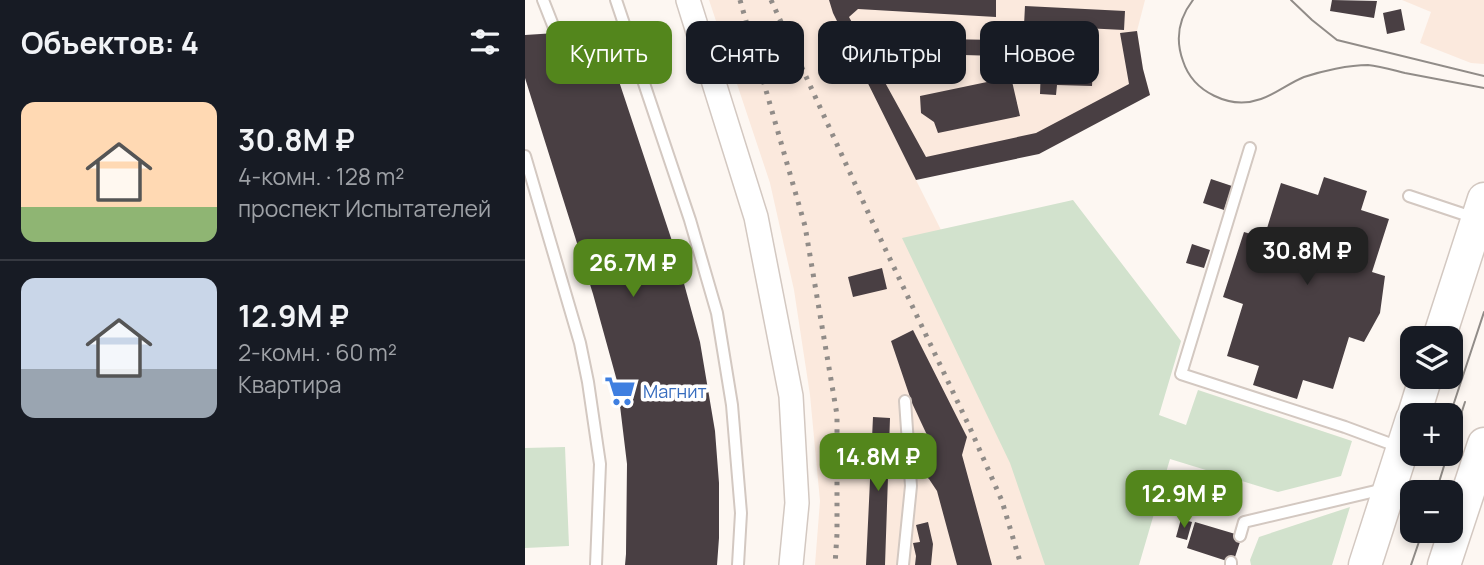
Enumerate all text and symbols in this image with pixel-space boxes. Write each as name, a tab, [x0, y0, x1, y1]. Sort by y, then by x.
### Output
chip: Купить	[546, 21, 672, 84]
chip: Снять	[686, 21, 804, 84]
chip: Фильтры	[818, 21, 966, 84]
chip: Новое	[980, 21, 1099, 84]
text: Объектов: 4	[21, 22, 199, 63]
icon: filters	[466, 23, 504, 61]
text: 30.8M ₽	[238, 119, 355, 160]
icon: home	[77, 130, 161, 214]
text: 4-комн. · 128 m²	[238, 160, 404, 192]
text: проспект Испытателей	[238, 192, 491, 224]
pin: 30.8M ₽	[1242, 228, 1372, 287]
text: 30.8M ₽	[1262, 234, 1352, 266]
pin: 26.7M ₽	[568, 240, 698, 299]
text: 26.7M ₽	[589, 246, 677, 278]
text: 12.9M ₽	[238, 295, 349, 336]
icon: home	[77, 306, 161, 390]
map controls	[1400, 326, 1463, 543]
button: layers	[1400, 326, 1463, 389]
text: 2-комн. · 60 m²	[238, 336, 397, 368]
text: Квартира	[238, 368, 342, 400]
supermarket icon: Магнит	[603, 374, 637, 408]
place label: Магнит	[643, 379, 707, 403]
button: +	[1400, 403, 1463, 466]
pin: 14.8M ₽	[813, 434, 943, 493]
text: 14.8M ₽	[836, 440, 920, 472]
pin: 12.9M ₽	[1119, 470, 1249, 530]
text: 12.9M ₽	[1141, 477, 1227, 509]
button: −	[1400, 480, 1463, 543]

